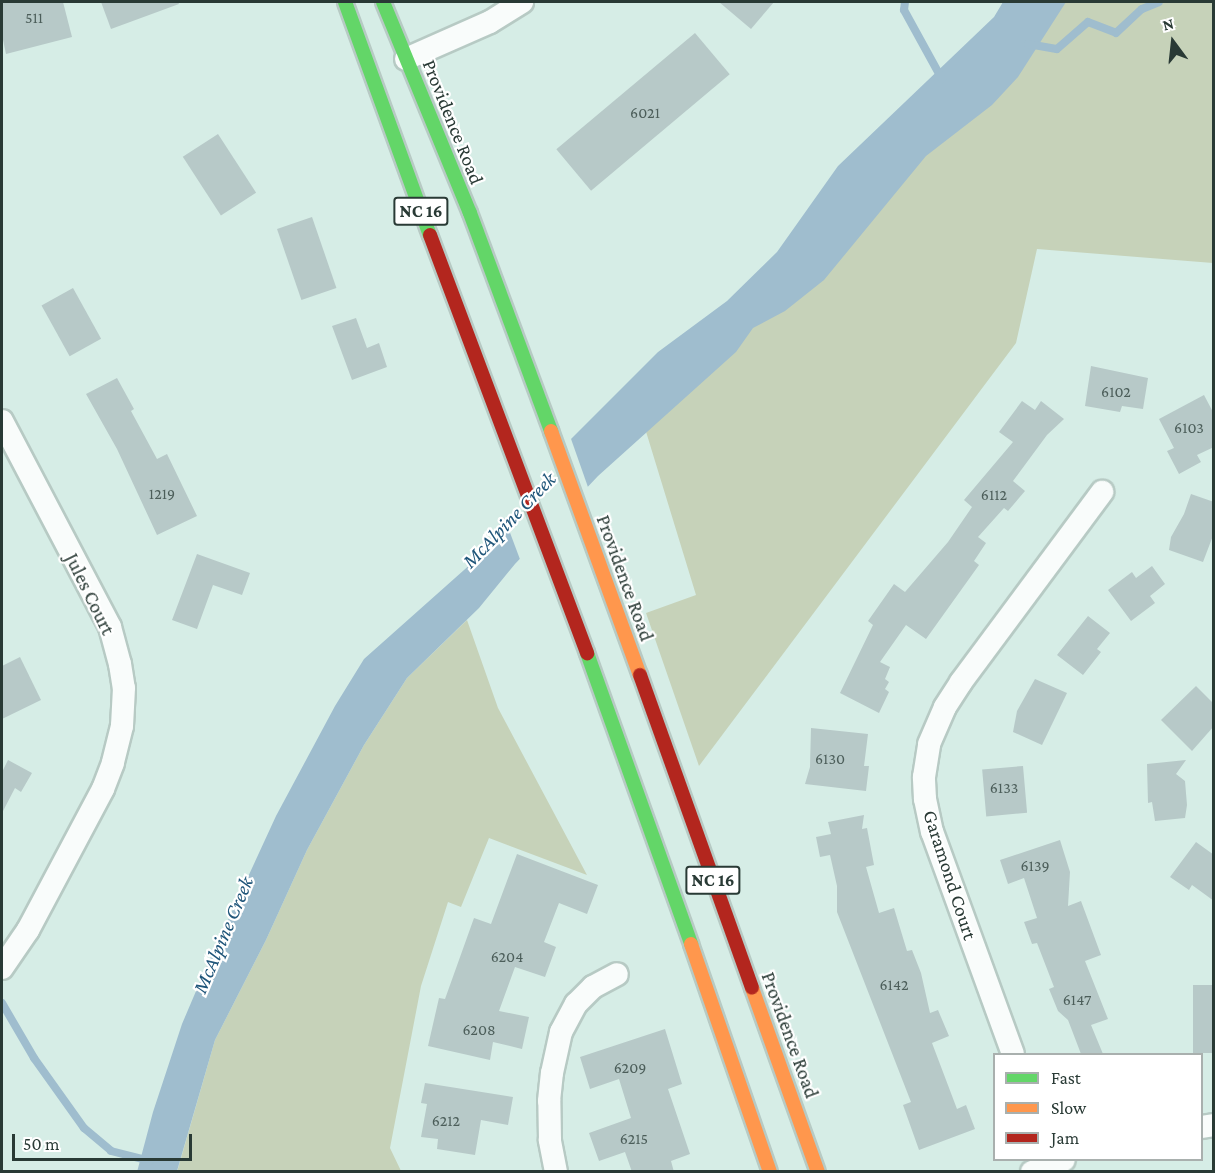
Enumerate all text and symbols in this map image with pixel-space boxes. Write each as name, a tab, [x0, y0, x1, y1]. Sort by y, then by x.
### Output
house number: 511	[25, 8, 43, 28]
north arrow	[1143, 12, 1203, 72]
text: N	[1161, 15, 1176, 34]
street label: Providence Road	[417, 56, 489, 188]
house number: 6021	[630, 103, 660, 123]
road number: NC 16	[392, 196, 450, 226]
house number: 6102	[1101, 382, 1131, 402]
house number: 6103	[1174, 418, 1204, 438]
water label: McAlpine Creek	[457, 466, 561, 574]
house number: 1219	[149, 484, 175, 504]
house number: 6112	[981, 485, 1007, 505]
street label: Providence Road	[591, 512, 659, 644]
street label: Jules Court	[60, 549, 120, 639]
house number: 6130	[815, 749, 845, 769]
house number: 6133	[990, 778, 1018, 798]
street label: Garamond Court	[918, 807, 982, 943]
house number: 6139	[1020, 856, 1050, 876]
road number: NC 16	[684, 865, 742, 895]
water label: McAlpine Creek	[187, 873, 259, 997]
house number: 6204	[491, 947, 523, 967]
street label: Providence Road	[756, 969, 824, 1101]
house number: 6142	[879, 975, 909, 995]
house number: 6147	[1063, 990, 1091, 1010]
house number: 6208	[462, 1020, 496, 1040]
legend	[993, 1053, 1203, 1161]
house number: 6209	[614, 1058, 646, 1078]
text: Fast	[1051, 1068, 1081, 1088]
text: Slow	[1051, 1098, 1086, 1118]
house number: 6212	[432, 1111, 460, 1131]
scale bar	[15, 1122, 195, 1160]
text: Jam	[1051, 1128, 1079, 1148]
house number: 6215	[620, 1129, 648, 1149]
text: 50 m	[23, 1134, 60, 1154]

